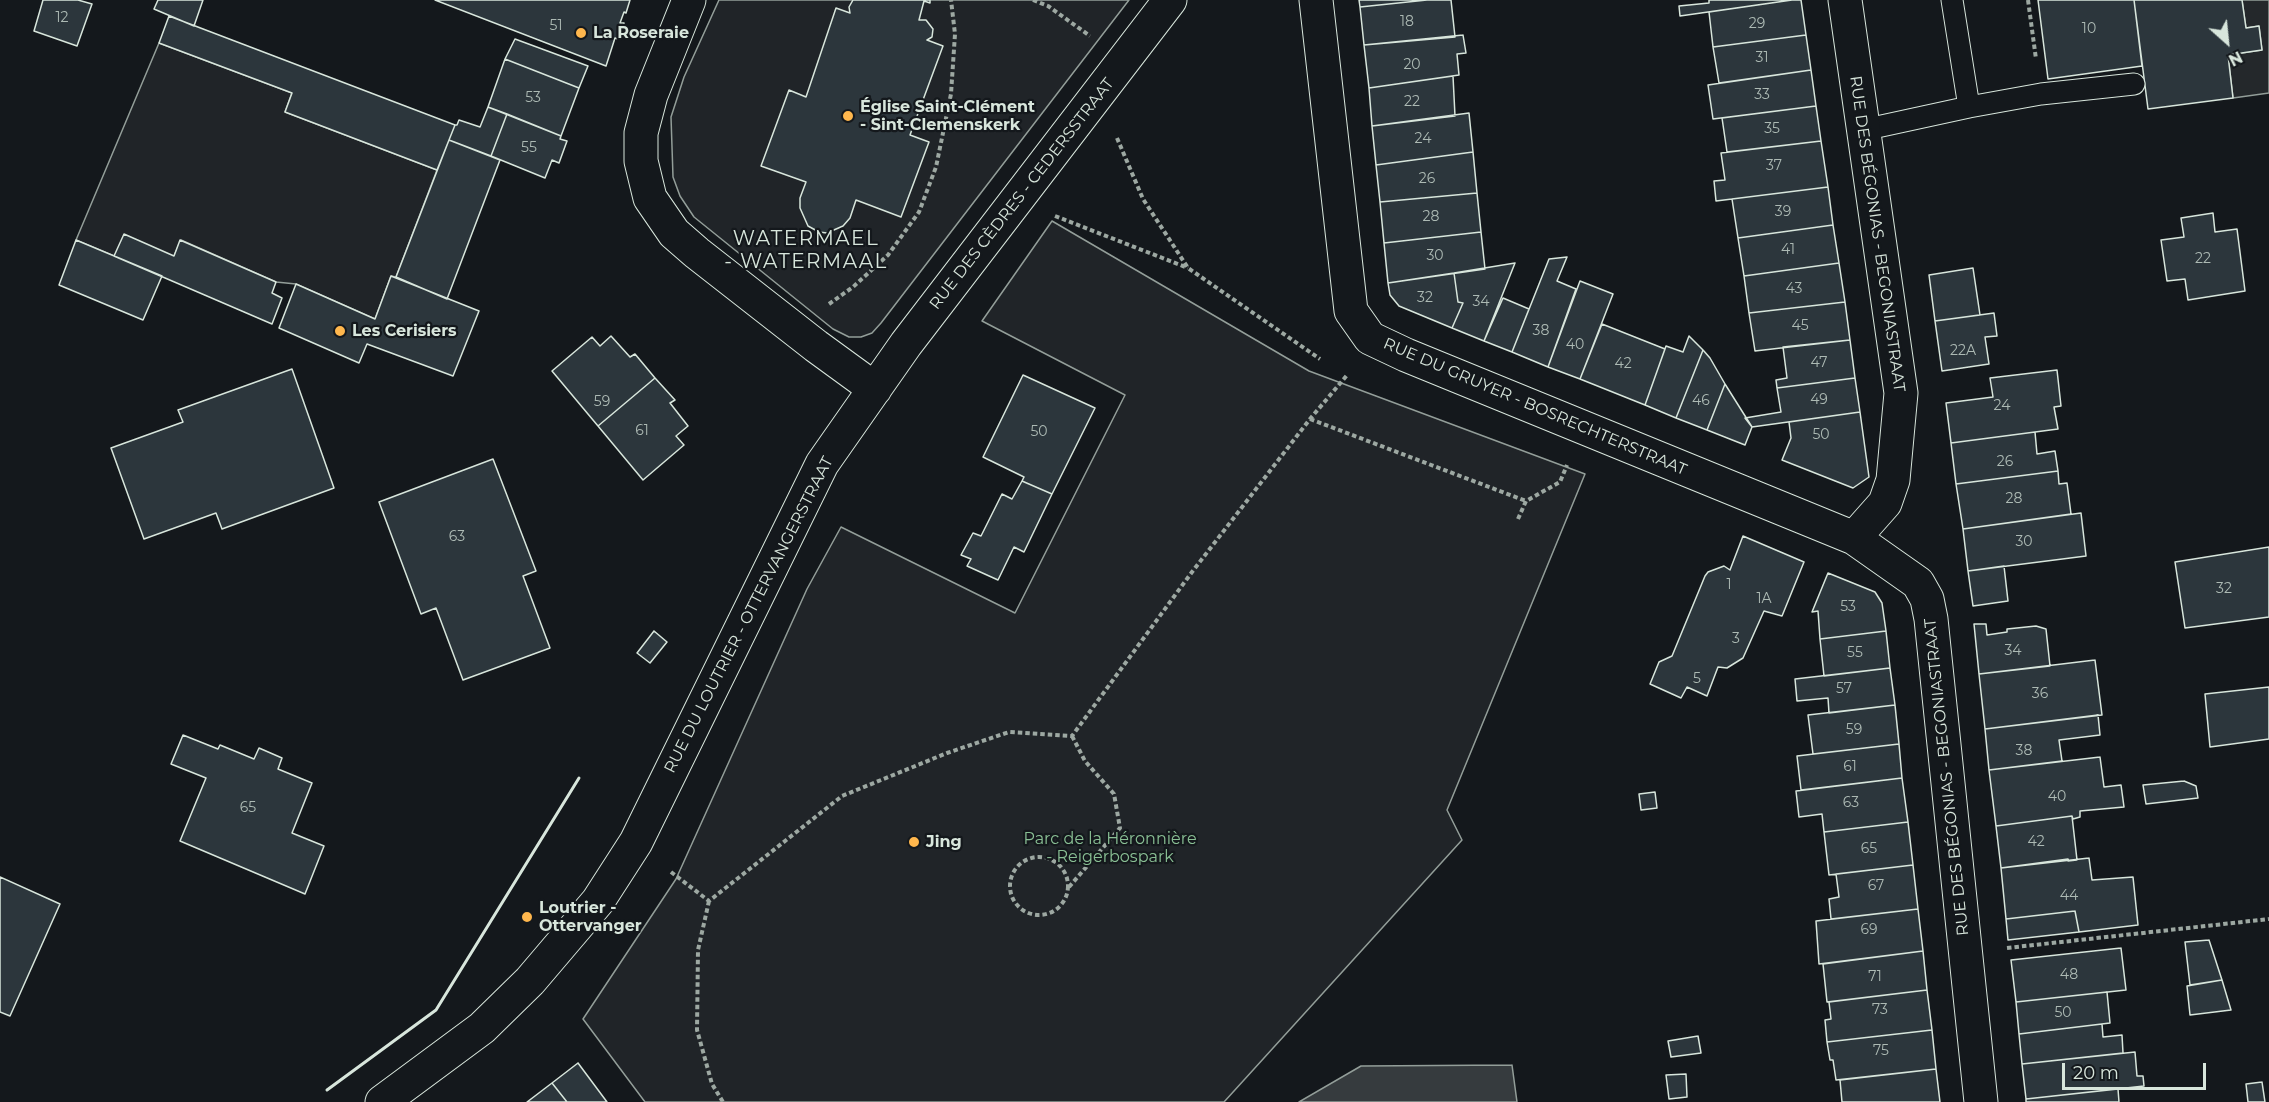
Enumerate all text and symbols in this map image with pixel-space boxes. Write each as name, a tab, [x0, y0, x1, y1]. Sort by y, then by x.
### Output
house number: 12	[55, 10, 69, 26]
north arrow	[2197, 12, 2257, 72]
house number: 18	[1400, 14, 1414, 30]
house number: 29	[1749, 16, 1765, 32]
house number: 51	[550, 18, 562, 34]
house number: 10	[2082, 21, 2096, 37]
place label: La Roseraie	[593, 23, 689, 43]
marker: La Roseraie	[574, 26, 588, 40]
text: N	[2225, 47, 2245, 70]
house number: 31	[1756, 50, 1768, 66]
house number: 20	[1403, 57, 1421, 73]
street label: RUE DES CÈDRES - CEDERSSTRAAT	[926, 74, 1118, 314]
street label: RUE DES BÉGONIAS - BEGONIASTRAAT	[1845, 75, 1909, 393]
house number: 33	[1754, 87, 1770, 103]
house number: 53	[525, 90, 541, 106]
house number: 22	[1404, 94, 1420, 110]
place label: Église Saint-Clément - Sint-Clemenskerk	[860, 97, 1035, 135]
marker: Église Saint-Clément - Sint-Clemenskerk	[841, 109, 855, 123]
house number: 35	[1764, 121, 1780, 137]
house number: 24	[1415, 131, 1431, 147]
house number: 55	[521, 140, 537, 156]
house number: 37	[1766, 158, 1782, 174]
house number: 26	[1419, 171, 1435, 187]
house number: 39	[1775, 204, 1791, 220]
house number: 28	[1423, 209, 1439, 225]
district label: WATERMAEL - WATERMAAL	[724, 227, 888, 274]
house number: 41	[1781, 242, 1795, 258]
house number: 30	[1426, 248, 1444, 264]
house number: 22	[2195, 251, 2211, 267]
house number: 43	[1786, 281, 1802, 297]
house number: 32	[1417, 290, 1433, 306]
house number: 34	[1472, 294, 1490, 310]
house number: 45	[1791, 318, 1809, 334]
place label: Les Cerisiers	[352, 321, 457, 341]
house number: 38	[1533, 323, 1549, 339]
marker: Les Cerisiers	[333, 324, 347, 338]
street label: RUE DU GRUYER - BOSRECHTERSTRAAT	[1380, 334, 1690, 480]
house number: 40	[1566, 337, 1584, 353]
house number: 22A	[1950, 343, 1976, 359]
house number: 47	[1811, 355, 1827, 371]
house number: 42	[1614, 356, 1632, 372]
house number: 49	[1810, 392, 1828, 408]
house number: 46	[1692, 393, 1710, 409]
house number: 59	[594, 394, 610, 410]
house number: 24	[1994, 398, 2010, 414]
house number: 61	[635, 423, 649, 439]
house number: 50	[1030, 424, 1048, 440]
house number: 50	[1812, 427, 1830, 443]
street label: RUE DU LOUTRIER - OTTERVANGERSTRAAT	[660, 454, 838, 776]
house number: 26	[1997, 454, 2013, 470]
house number: 28	[2006, 491, 2022, 507]
house number: 63	[449, 529, 465, 545]
house number: 30	[2015, 534, 2033, 550]
house number: 1	[1726, 577, 1732, 593]
house number: 32	[2216, 581, 2232, 597]
house number: 1A	[1756, 591, 1772, 607]
house number: 53	[1840, 599, 1856, 615]
street label: RUE DES BÉGONIAS - BEGONIASTRAAT	[1921, 617, 1973, 937]
house number: 3	[1732, 631, 1740, 647]
house number: 34	[2004, 643, 2022, 659]
house number: 55	[1847, 645, 1863, 661]
house number: 5	[1693, 671, 1701, 687]
house number: 57	[1836, 681, 1852, 697]
house number: 36	[2032, 686, 2048, 702]
house number: 59	[1846, 722, 1862, 738]
house number: 38	[2016, 743, 2032, 759]
house number: 61	[1843, 759, 1857, 775]
house number: 40	[2048, 789, 2066, 805]
house number: 63	[1843, 795, 1859, 811]
house number: 65	[240, 800, 256, 816]
park label: Parc de la Héronnière - Reigerbospark	[1023, 829, 1197, 867]
place label: Jing	[926, 832, 962, 852]
house number: 42	[2027, 834, 2045, 850]
marker: Jing	[907, 835, 921, 849]
house number: 65	[1861, 841, 1877, 857]
house number: 67	[1868, 878, 1884, 894]
house number: 44	[2060, 888, 2078, 904]
place label: Loutrier - Ottervanger	[539, 898, 642, 936]
marker: Loutrier - Ottervanger	[520, 910, 534, 924]
house number: 69	[1860, 922, 1878, 938]
house number: 48	[2060, 967, 2078, 983]
house number: 71	[1868, 969, 1882, 985]
house number: 73	[1872, 1002, 1888, 1018]
house number: 50	[2054, 1005, 2072, 1021]
house number: 75	[1873, 1043, 1889, 1059]
scale bar	[2065, 1051, 2209, 1089]
text: 20 m	[2073, 1062, 2119, 1084]

